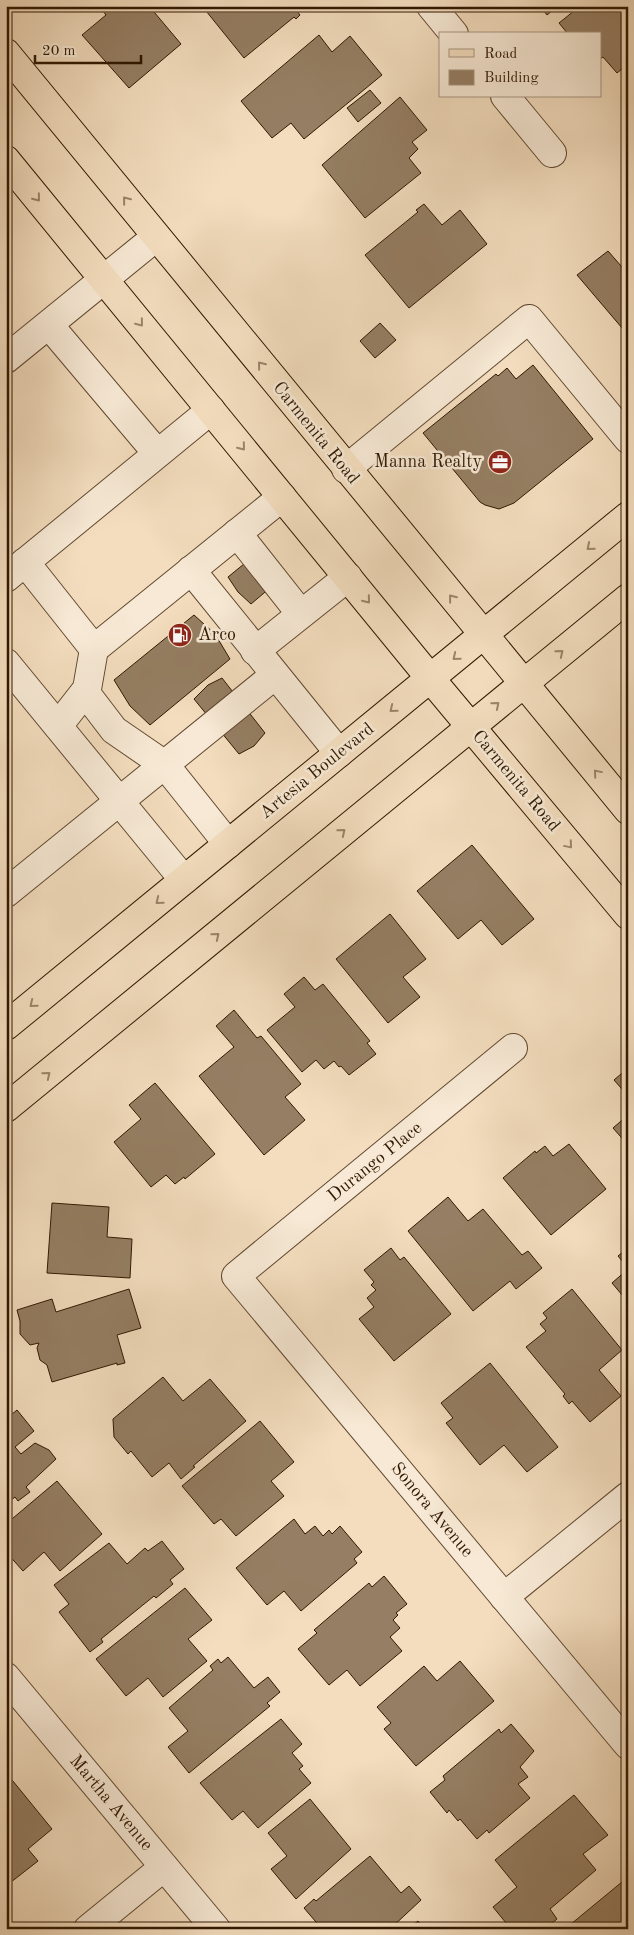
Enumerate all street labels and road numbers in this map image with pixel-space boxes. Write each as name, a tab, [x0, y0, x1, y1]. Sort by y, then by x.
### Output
street label: Carmenita Road	[269, 378, 363, 488]
street label: Artesia Boulevard	[257, 720, 377, 822]
street label: Carmenita Road	[469, 727, 563, 835]
street label: Durango Place	[324, 1119, 426, 1205]
street label: Sonora Avenue	[387, 1459, 477, 1561]
street label: Martha Avenue	[66, 1752, 156, 1854]

